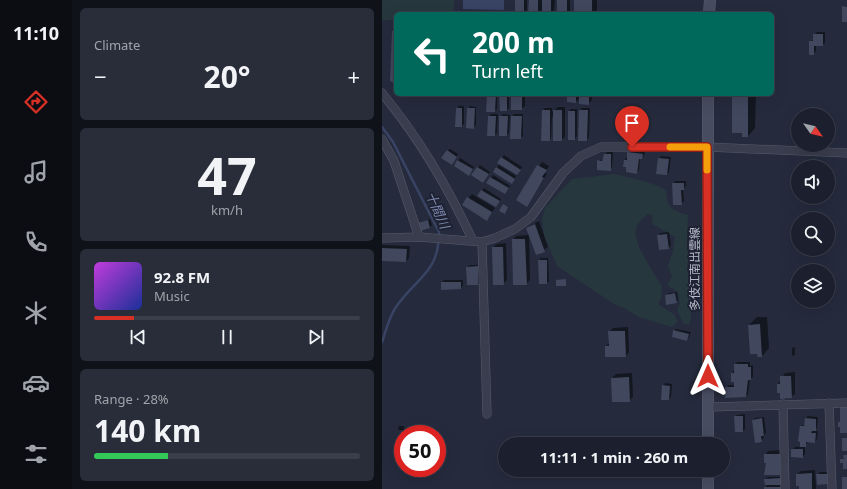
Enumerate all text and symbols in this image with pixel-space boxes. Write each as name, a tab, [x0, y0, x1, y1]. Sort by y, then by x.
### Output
text: 11:10	[13, 21, 59, 45]
text: 200 m	[472, 23, 555, 61]
icon: left	[406, 28, 458, 80]
text: Climate	[94, 36, 140, 54]
text: 20°	[203, 56, 251, 97]
text: Turn left	[472, 59, 543, 83]
text: −	[94, 61, 107, 91]
text: +	[347, 61, 360, 91]
icon: directions	[22, 88, 50, 116]
pin	[615, 106, 649, 147]
north arrow	[791, 108, 835, 152]
map controls	[791, 108, 835, 308]
icon: arrive	[621, 112, 643, 134]
text: 47	[197, 139, 257, 210]
icon: music	[22, 158, 50, 186]
button: sound	[791, 160, 835, 204]
water label: 十間川	[422, 189, 455, 233]
text: km/h	[211, 201, 243, 219]
button: search	[791, 212, 835, 256]
street label: 多伎江南出雲線	[686, 227, 703, 311]
icon: phone	[22, 228, 50, 256]
button: layers	[791, 264, 835, 308]
text: 92.8 FM	[154, 267, 210, 287]
text: Music	[154, 287, 190, 305]
icon: climate	[22, 299, 50, 327]
icon: previous	[127, 326, 149, 348]
icon: pause	[216, 326, 238, 348]
icon: next	[305, 326, 327, 348]
position arrow	[687, 355, 729, 397]
icon: car	[22, 369, 50, 397]
text: Range · 28%	[94, 390, 169, 408]
text: 140 km	[94, 410, 201, 451]
speed limit sign: 50	[394, 425, 446, 477]
icon: filters	[22, 440, 50, 468]
text: 11:11 · 1 min · 260 m	[540, 447, 688, 467]

